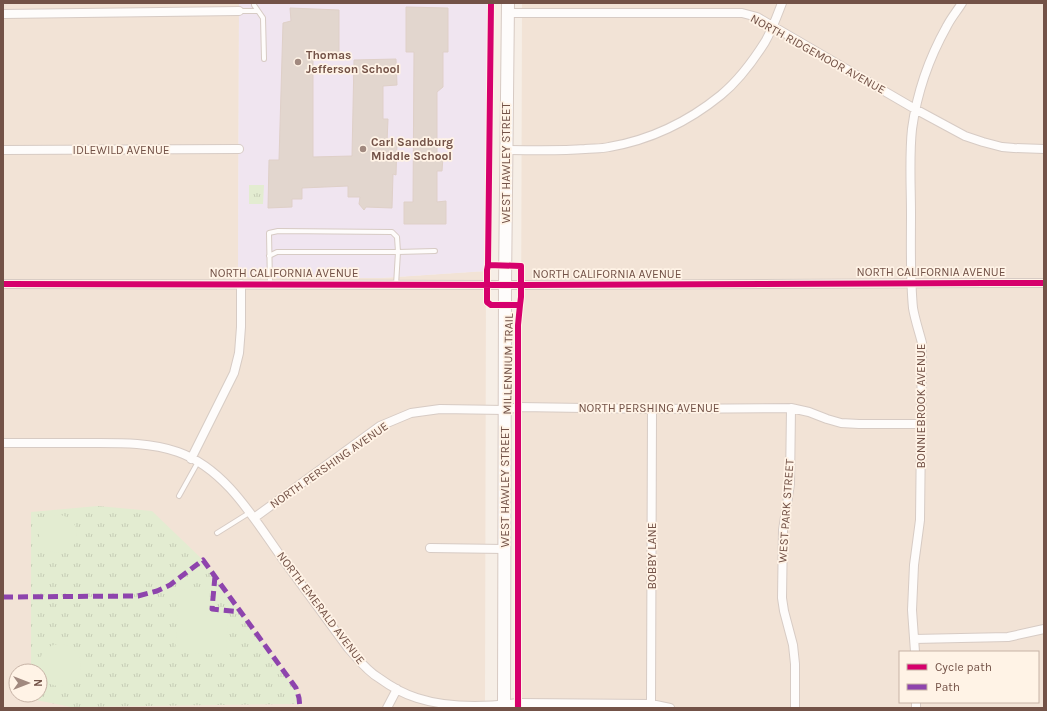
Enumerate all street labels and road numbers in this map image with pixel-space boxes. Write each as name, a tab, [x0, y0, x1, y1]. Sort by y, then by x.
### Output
street label: NORTH RIDGEMOOR AVENUE	[748, 11, 888, 97]
street label: WEST HAWLEY STREET	[499, 103, 513, 223]
street label: IDLEWILD AVENUE	[73, 143, 169, 157]
street label: NORTH CALIFORNIA AVENUE	[857, 265, 1005, 279]
street label: NORTH CALIFORNIA AVENUE	[210, 266, 358, 280]
street label: NORTH CALIFORNIA AVENUE	[533, 267, 681, 281]
street label: MILLENNIUM TRAIL	[500, 313, 516, 415]
street label: BONNIEBROOK AVENUE	[914, 343, 928, 469]
street label: NORTH PERSHING AVENUE	[578, 401, 720, 415]
street label: NORTH PERSHING AVENUE	[267, 419, 391, 511]
street label: WEST HAWLEY STREET	[498, 427, 512, 547]
street label: WEST PARK STREET	[775, 459, 797, 563]
street label: BOBBY LANE	[645, 522, 659, 590]
street label: NORTH EMERALD AVENUE	[274, 549, 368, 667]

